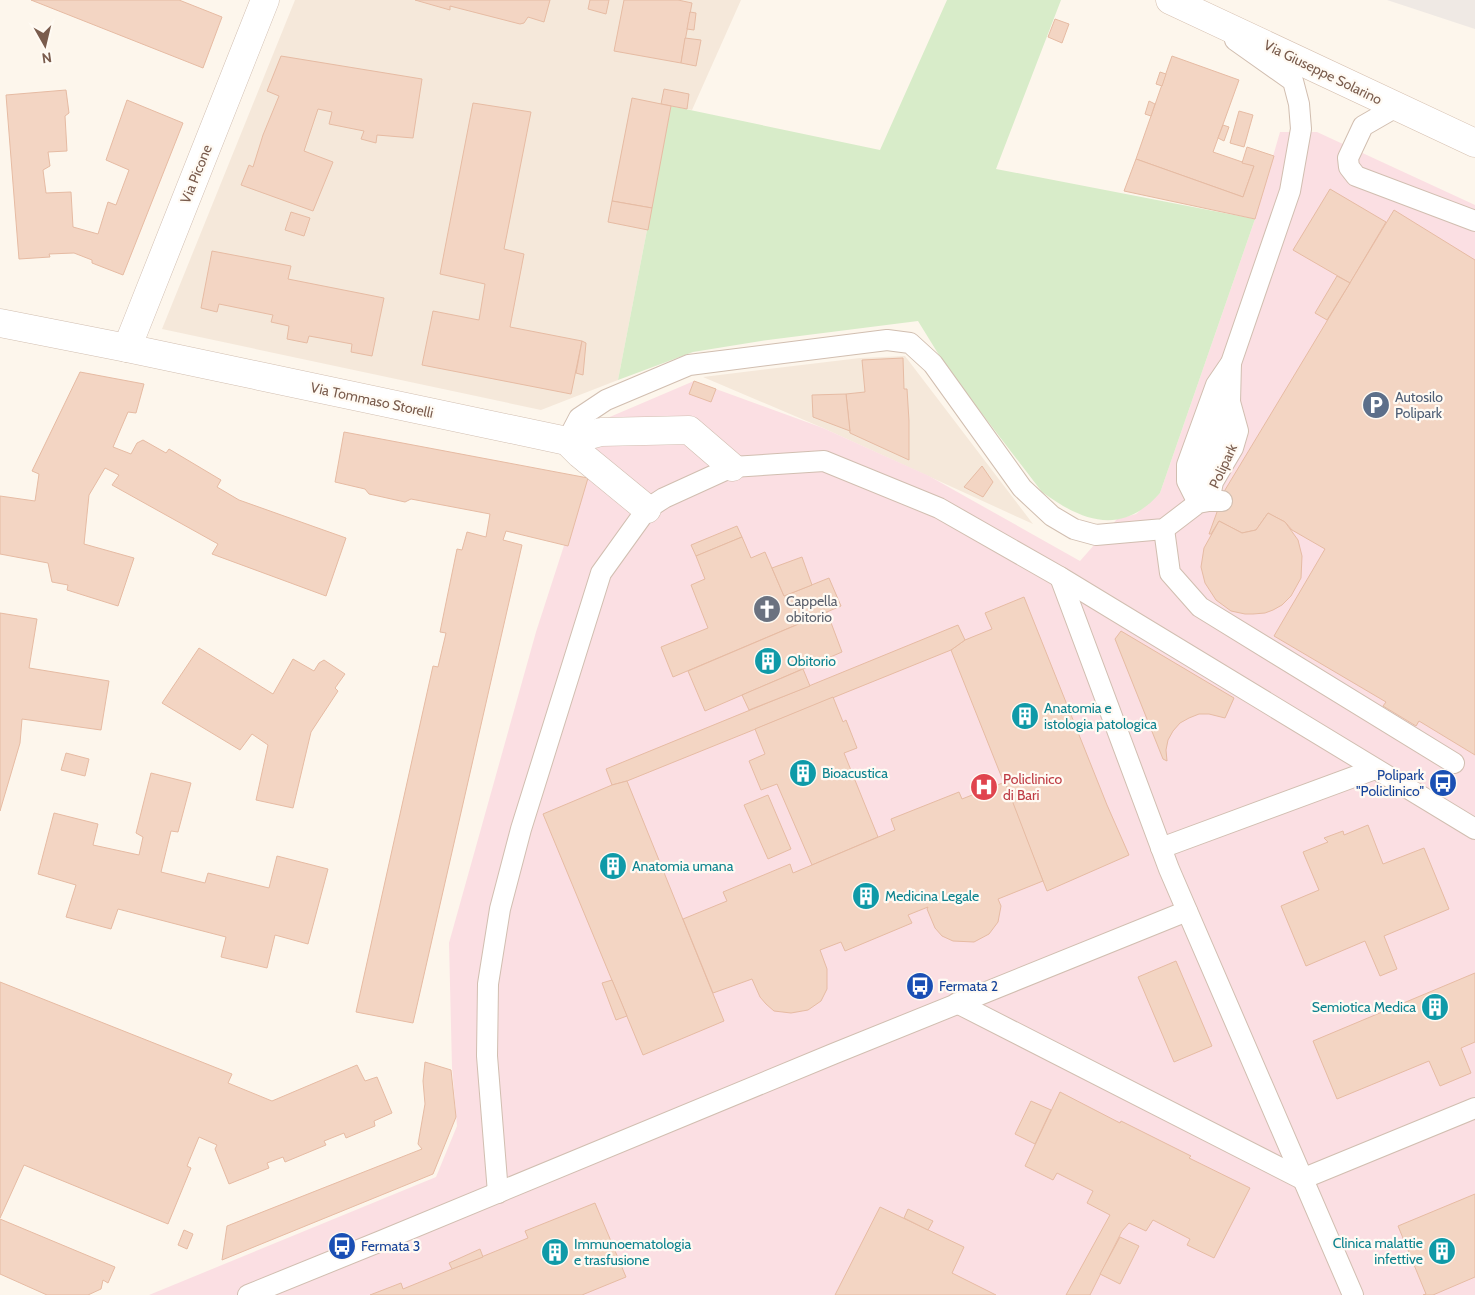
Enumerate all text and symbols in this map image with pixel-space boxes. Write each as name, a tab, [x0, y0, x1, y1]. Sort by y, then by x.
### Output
north arrow	[20, 20, 70, 70]
street label: Via Giuseppe Solarino	[1261, 36, 1385, 109]
text: N	[41, 48, 53, 67]
street label: Via Picone	[176, 142, 216, 206]
street label: Via Tommaso Storelli	[309, 378, 435, 422]
place label: Autosilo Polipark	[1395, 388, 1443, 422]
parking icon: Autosilo Polipark	[1361, 390, 1391, 420]
street label: Polipark	[1205, 440, 1241, 491]
place label: Cappella obitorio	[786, 592, 838, 626]
church icon: Cappella obitorio	[752, 594, 782, 624]
building icon: Obitorio	[753, 646, 783, 676]
place label: Obitorio	[787, 652, 836, 670]
place label: Anatomia e istologia patologica	[1044, 699, 1157, 733]
building icon: Anatomia e istologia patologica	[1010, 701, 1040, 731]
building icon: Bioacustica	[788, 758, 818, 788]
place label: Bioacustica	[822, 764, 888, 782]
place label: Polipark "Policlinico"	[1356, 766, 1425, 800]
bus stop icon: Polipark "Policlinico"	[1428, 768, 1458, 798]
place label: Policlinico di Bari	[1003, 770, 1062, 804]
hospital icon: Policlinico di Bari	[969, 772, 999, 802]
building icon: Anatomia umana	[598, 851, 628, 881]
place label: Anatomia umana	[632, 857, 734, 875]
building icon: Medicina Legale	[851, 881, 881, 911]
place label: Medicina Legale	[885, 887, 979, 905]
bus stop icon: Fermata 2	[905, 971, 935, 1001]
place label: Fermata 2	[939, 977, 998, 995]
building icon: Semiotica Medica	[1420, 992, 1450, 1022]
place label: Semiotica Medica	[1312, 998, 1416, 1016]
bus stop icon: Fermata 3	[327, 1231, 357, 1261]
place label: Clinica malattie infettive	[1333, 1234, 1423, 1268]
place label: Immunoematologia e trasfusione	[574, 1235, 691, 1269]
building icon: Clinica malattie infettive	[1427, 1236, 1457, 1266]
place label: Fermata 3	[361, 1237, 420, 1255]
building icon: Immunoematologia e trasfusione	[540, 1237, 570, 1267]

